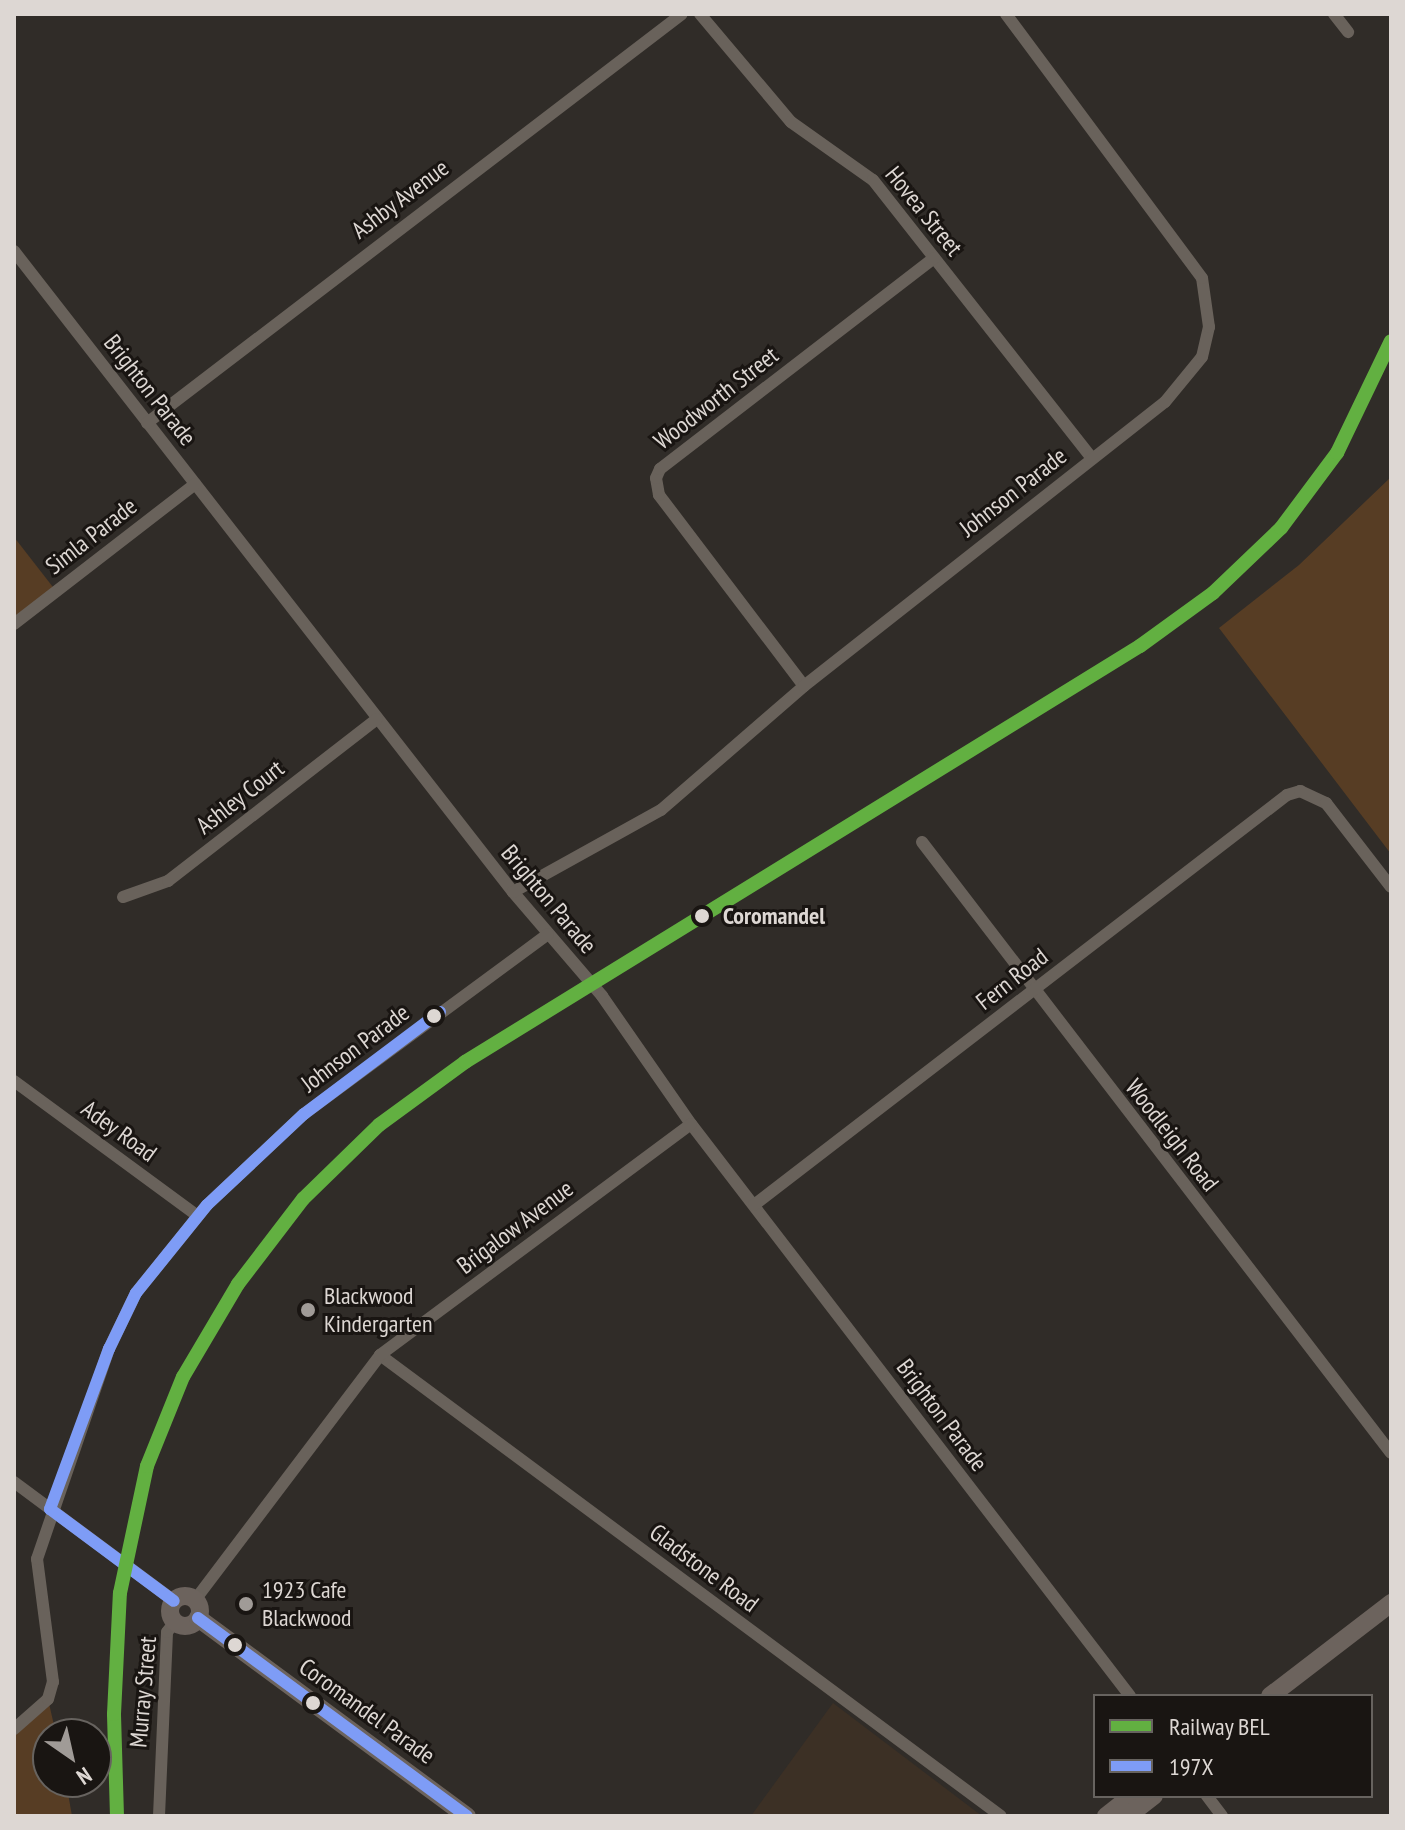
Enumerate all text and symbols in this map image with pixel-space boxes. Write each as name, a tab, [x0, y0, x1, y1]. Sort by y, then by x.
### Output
street label: Ashby Avenue	[345, 153, 455, 245]
street label: Hovea Street	[879, 161, 969, 261]
street label: Brighton Parade	[98, 329, 202, 451]
street label: Woodworth Street	[648, 341, 784, 455]
street label: Johnson Parade	[954, 441, 1072, 543]
street label: Simla Parade	[40, 492, 142, 580]
street label: Ashley Court	[190, 754, 290, 840]
street label: Brighton Parade	[495, 839, 603, 959]
marker: Coromandel	[688, 902, 716, 930]
place label: Coromandel	[723, 902, 825, 930]
street label: Fern Road	[970, 942, 1054, 1016]
street label: Johnson Parade	[295, 998, 415, 1098]
unlabelled marker	[426, 1008, 442, 1024]
street label: Woodleigh Road	[1119, 1073, 1225, 1197]
street label: Adey Road	[76, 1094, 162, 1168]
street label: Brigalow Avenue	[451, 1174, 579, 1280]
place label: Blackwood Kindergarten	[324, 1282, 432, 1338]
marker: Blackwood Kindergarten	[299, 1301, 317, 1319]
street label: Brighton Parade	[891, 1353, 993, 1477]
street label: Gladstone Road	[644, 1518, 764, 1618]
place label: 1923 Cafe Blackwood	[262, 1576, 351, 1632]
marker: 1923 Cafe Blackwood	[237, 1595, 255, 1613]
street label: Murray Street	[124, 1635, 162, 1749]
unlabelled marker	[227, 1637, 243, 1653]
street label: Coromandel Parade	[294, 1652, 440, 1770]
legend	[1093, 1694, 1373, 1798]
unlabelled marker	[305, 1695, 321, 1711]
text: Railway BEL	[1169, 1711, 1270, 1742]
north arrow	[32, 1718, 112, 1798]
text: 197X	[1169, 1751, 1213, 1782]
text: N	[72, 1761, 97, 1791]

